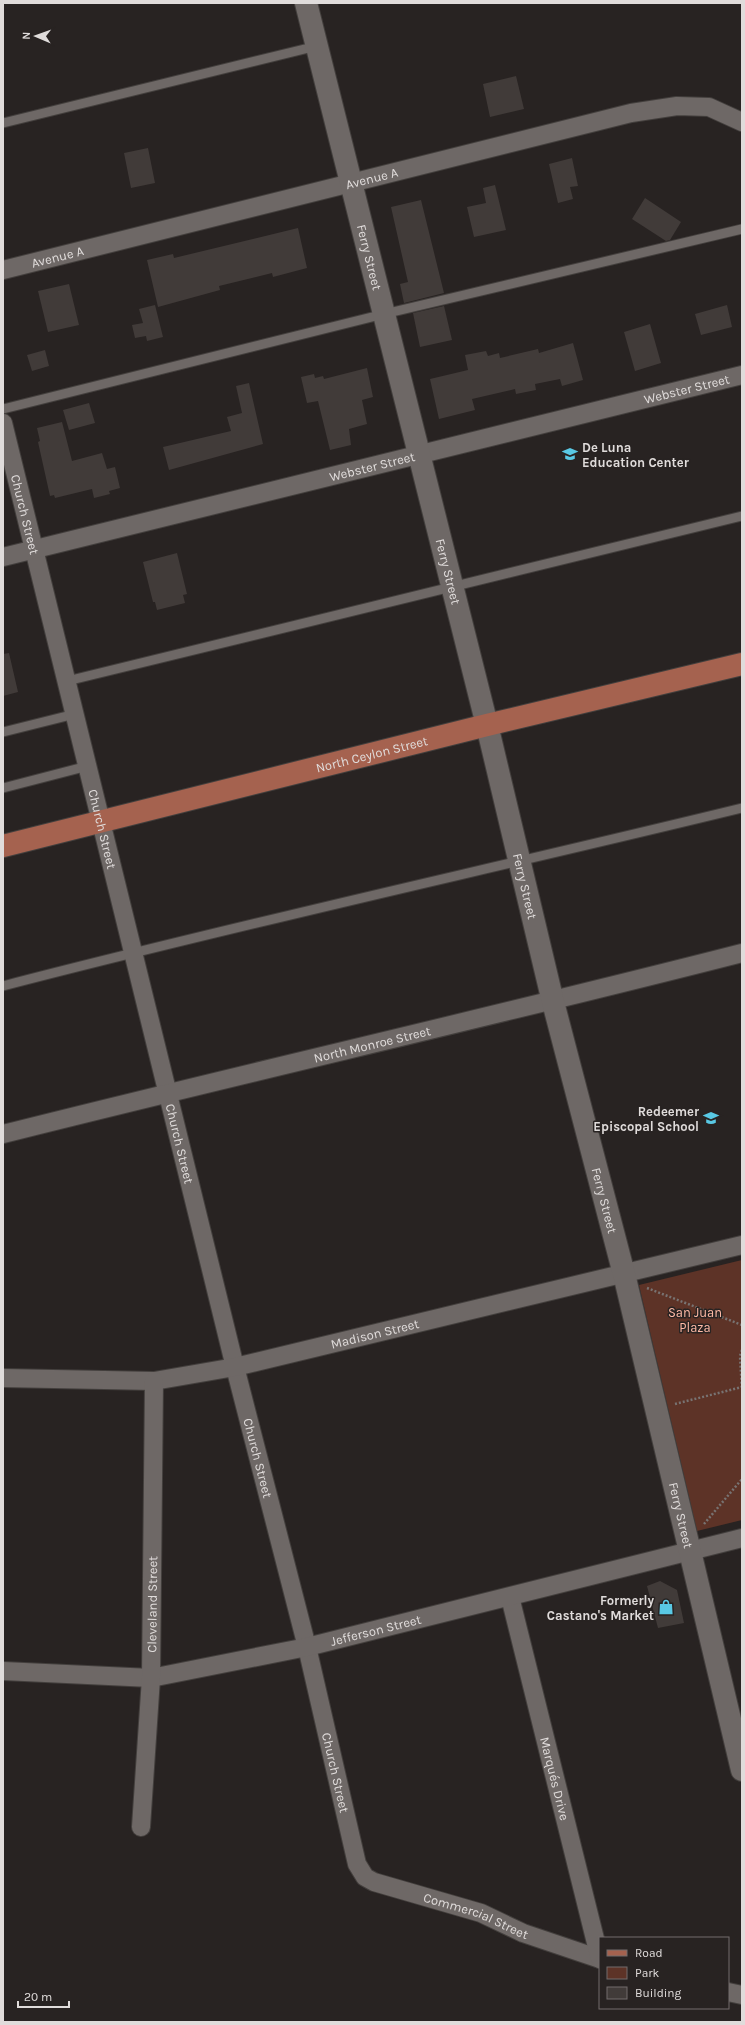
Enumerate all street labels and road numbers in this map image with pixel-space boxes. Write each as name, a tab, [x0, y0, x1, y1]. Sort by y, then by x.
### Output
street label: Avenue A	[344, 164, 400, 192]
street label: Ferry Street	[354, 223, 385, 292]
street label: Avenue A	[30, 243, 86, 271]
street label: Webster Street	[642, 371, 731, 407]
street label: Webster Street	[328, 449, 416, 484]
street label: Church Street	[8, 473, 42, 556]
street label: Ferry Street	[433, 537, 464, 606]
street label: North Ceylon Street	[314, 733, 429, 776]
street label: Church Street	[85, 788, 119, 871]
street label: Ferry Street	[510, 852, 540, 921]
street label: North Monroe Street	[312, 1023, 432, 1066]
street label: Church Street	[163, 1102, 197, 1185]
street label: Ferry Street	[588, 1166, 620, 1235]
street label: Madison Street	[329, 1316, 421, 1352]
street label: Church Street	[240, 1417, 275, 1500]
street label: Ferry Street	[666, 1481, 696, 1550]
street label: Cleveland Street	[144, 1556, 160, 1653]
street label: Jefferson Street	[329, 1612, 423, 1649]
street label: Church Street	[319, 1731, 352, 1814]
street label: Marqués Drive	[537, 1735, 572, 1822]
street label: Commercial Street	[422, 1890, 530, 1942]

